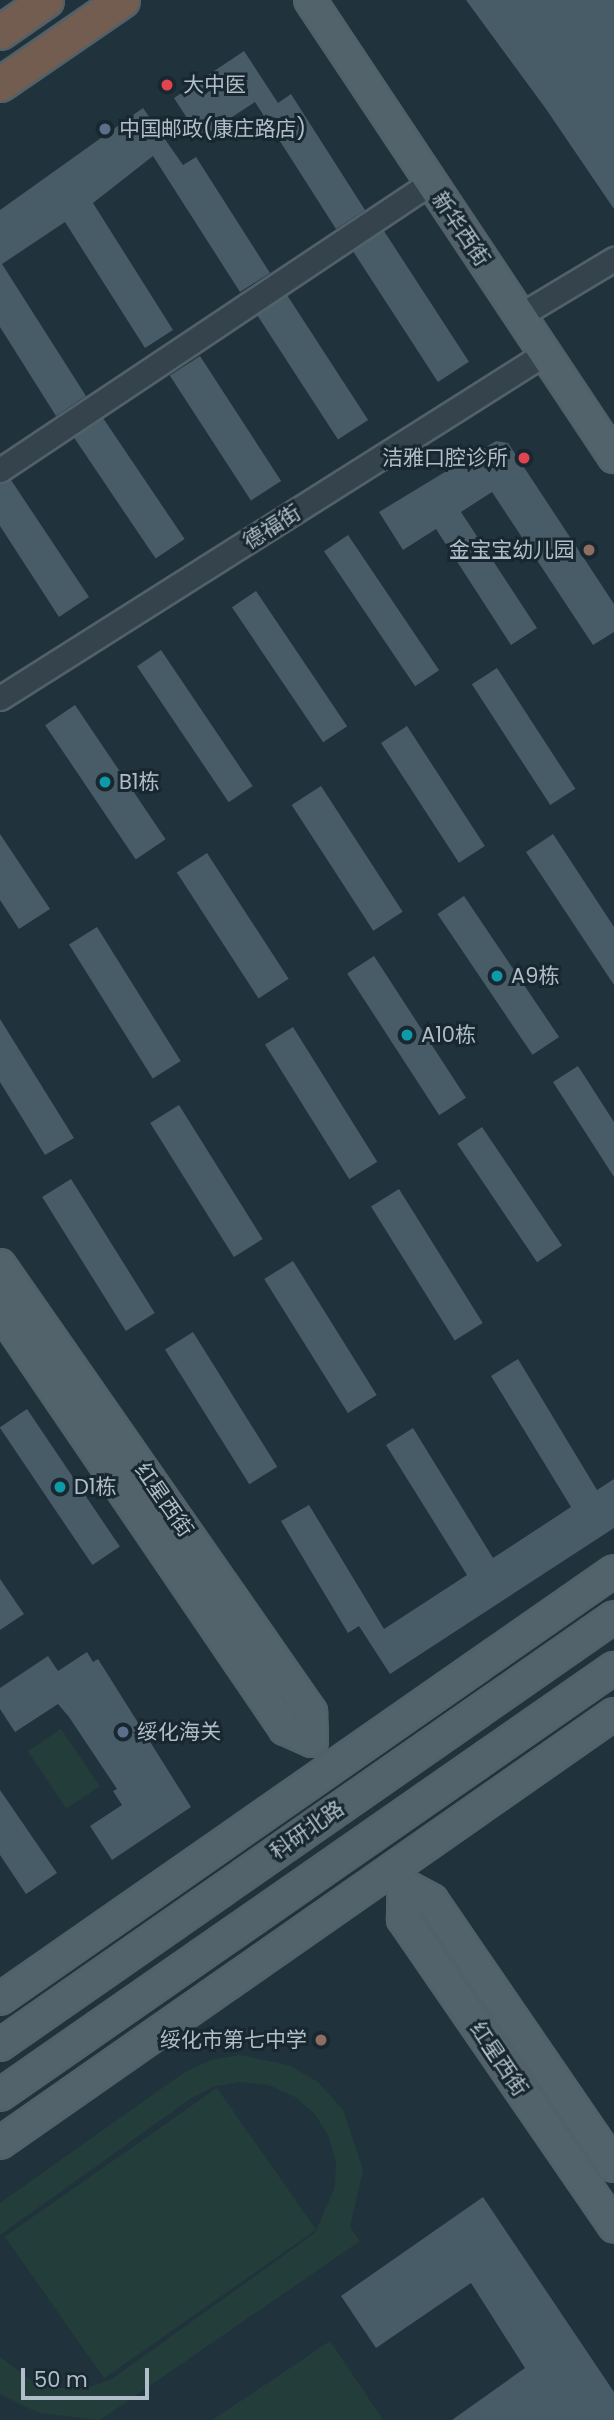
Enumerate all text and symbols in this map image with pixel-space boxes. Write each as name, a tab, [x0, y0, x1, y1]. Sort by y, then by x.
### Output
place label: 大中医	[183, 72, 246, 98]
marker: 大中医	[157, 75, 177, 95]
place label: 中国邮政(康庄路店)	[119, 116, 306, 142]
marker: 中国邮政(康庄路店)	[97, 121, 113, 137]
street label: 新华西街	[427, 187, 495, 271]
place label: 洁雅口腔诊所	[382, 445, 508, 471]
marker: 洁雅口腔诊所	[514, 448, 534, 468]
street label: 德福街	[239, 500, 305, 554]
place label: 金宝宝幼儿园	[449, 537, 575, 563]
marker: 金宝宝幼儿园	[581, 542, 597, 558]
place label: B1栋	[119, 769, 160, 795]
marker: B1栋	[97, 774, 113, 790]
place label: A9栋	[511, 963, 559, 989]
marker: A9栋	[489, 968, 505, 984]
place label: A10栋	[421, 1022, 476, 1048]
marker: A10栋	[399, 1027, 415, 1043]
street label: 红星西街	[130, 1458, 198, 1542]
place label: D1栋	[74, 1474, 117, 1500]
marker: D1栋	[52, 1479, 68, 1495]
place label: 绥化海关	[137, 1719, 221, 1745]
marker: 绥化海关	[115, 1724, 131, 1740]
street label: 科研北路	[265, 1796, 349, 1864]
street label: 红星西街	[465, 2017, 533, 2101]
place label: 绥化市第七中学	[160, 2027, 307, 2053]
marker: 绥化市第七中学	[313, 2032, 329, 2048]
scale bar	[24, 2354, 152, 2398]
text: 50 m	[34, 2365, 88, 2394]

